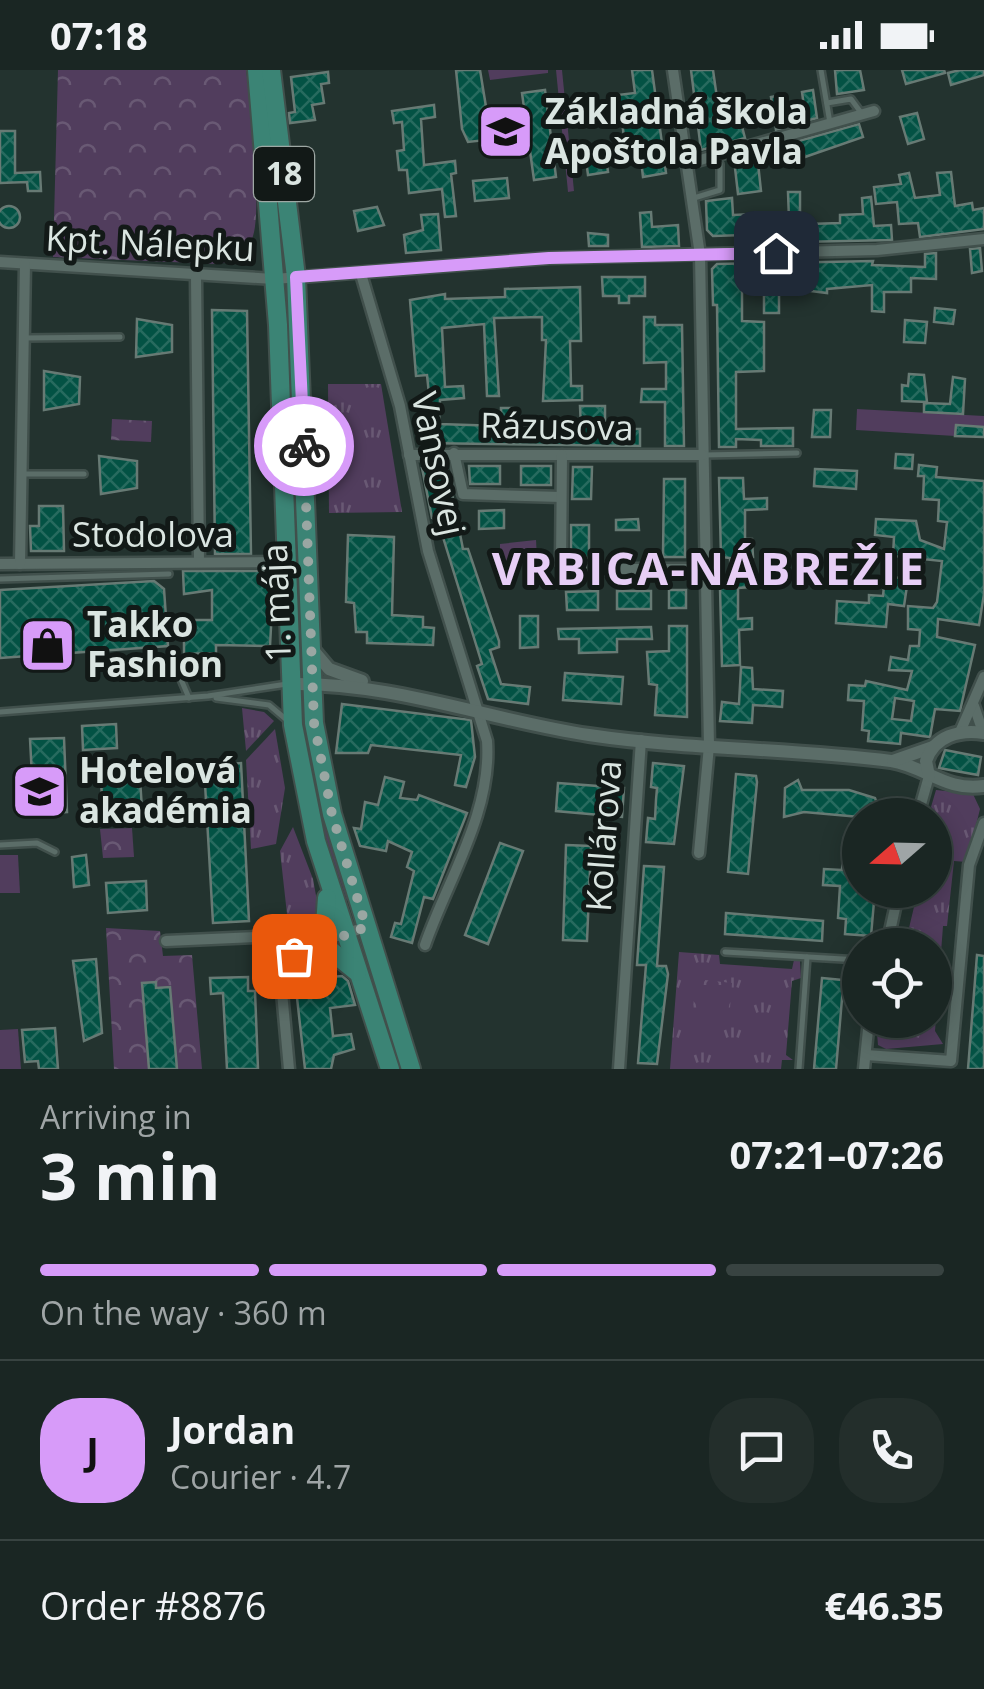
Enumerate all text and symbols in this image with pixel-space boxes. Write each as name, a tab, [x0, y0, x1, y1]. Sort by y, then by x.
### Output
text: 07:18	[50, 9, 148, 61]
place label: Základná škola Apoštola Pavla	[545, 87, 808, 174]
school or university icon: Základná škola Apoštola Pavla	[476, 102, 536, 162]
road number: 18	[254, 147, 314, 201]
pin	[734, 211, 819, 296]
street label: Kpt. Nálepku	[44, 214, 256, 271]
icon: home	[749, 226, 804, 281]
street label: Vansovej	[401, 388, 478, 540]
courier	[254, 396, 354, 496]
street label: Rázusova	[480, 401, 634, 450]
icon: bike	[277, 419, 332, 474]
street label: Stodolova	[72, 510, 234, 557]
district label: VRBICA-NÁBREŽIE	[492, 537, 926, 598]
street label: 1. mája	[250, 543, 301, 663]
place label: Takko Fashion	[87, 600, 223, 687]
shop icon: Takko Fashion	[18, 615, 78, 675]
place label: Hotelová akadémia	[79, 746, 252, 833]
street label: Kollárova	[574, 758, 631, 913]
school or university icon: Hotelová akadémia	[10, 761, 70, 821]
north arrow	[842, 798, 952, 908]
map controls	[842, 798, 952, 1038]
pin	[252, 914, 337, 999]
button: locate	[842, 928, 952, 1038]
icon: bag	[267, 929, 322, 984]
text: Arriving in	[40, 1095, 192, 1138]
text: 07:21–07:26	[730, 1128, 944, 1180]
text: 3 min	[40, 1131, 220, 1219]
text: On the way · 360 m	[40, 1291, 327, 1334]
button: chat	[709, 1398, 814, 1503]
button: phone	[839, 1398, 944, 1503]
text: Jordan	[170, 1403, 295, 1455]
text: J	[86, 1424, 99, 1476]
text: Courier · 4.7	[170, 1455, 351, 1498]
text: Order #8876	[40, 1579, 267, 1631]
text: €46.35	[825, 1579, 944, 1631]

